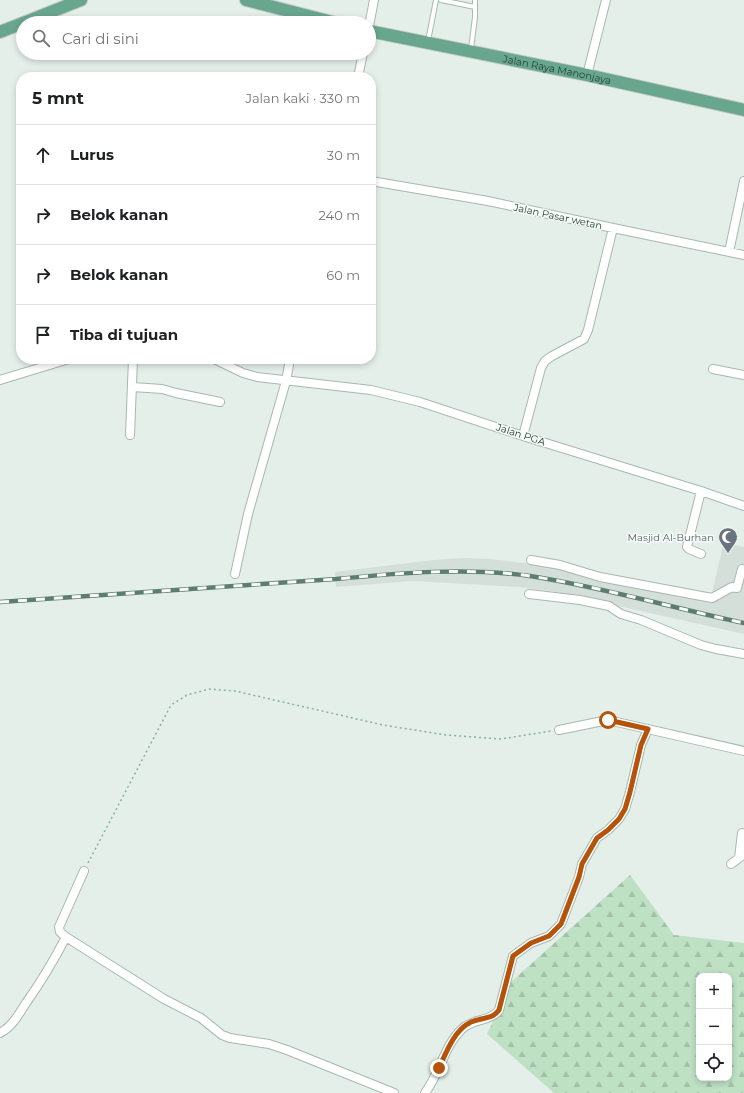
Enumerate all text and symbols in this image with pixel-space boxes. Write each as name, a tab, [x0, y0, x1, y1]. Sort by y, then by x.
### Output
search box	[16, 16, 376, 60]
icon: search	[30, 27, 52, 49]
text: Cari di sini	[62, 29, 139, 48]
street label: Jalan Raya Manonjaya	[501, 52, 613, 87]
text: 5 mnt	[32, 88, 84, 108]
text: Jalan kaki · 330 m	[245, 90, 360, 106]
icon: ahead	[32, 144, 54, 166]
text: Lurus	[70, 145, 114, 164]
text: 30 m	[327, 147, 360, 163]
street label: Jalan Pasar wetan	[511, 201, 603, 232]
icon: right	[32, 204, 54, 226]
text: Belok kanan	[70, 205, 168, 224]
text: 240 m	[319, 207, 360, 223]
icon: right	[32, 264, 54, 286]
text: Belok kanan	[70, 265, 168, 284]
text: 60 m	[326, 267, 360, 283]
icon: arrive	[32, 324, 54, 346]
text: Tiba di tujuan	[70, 325, 178, 344]
street label: Jalan PGA	[494, 420, 548, 449]
mosque icon: Masjid Al-Burhan	[717, 526, 739, 554]
place label: Masjid Al-Burhan	[628, 531, 714, 544]
route start	[599, 711, 617, 729]
map controls	[696, 973, 732, 1081]
button: +	[696, 973, 732, 1009]
button: −	[696, 1009, 732, 1045]
button: locate	[696, 1045, 732, 1081]
route end	[430, 1059, 448, 1077]

